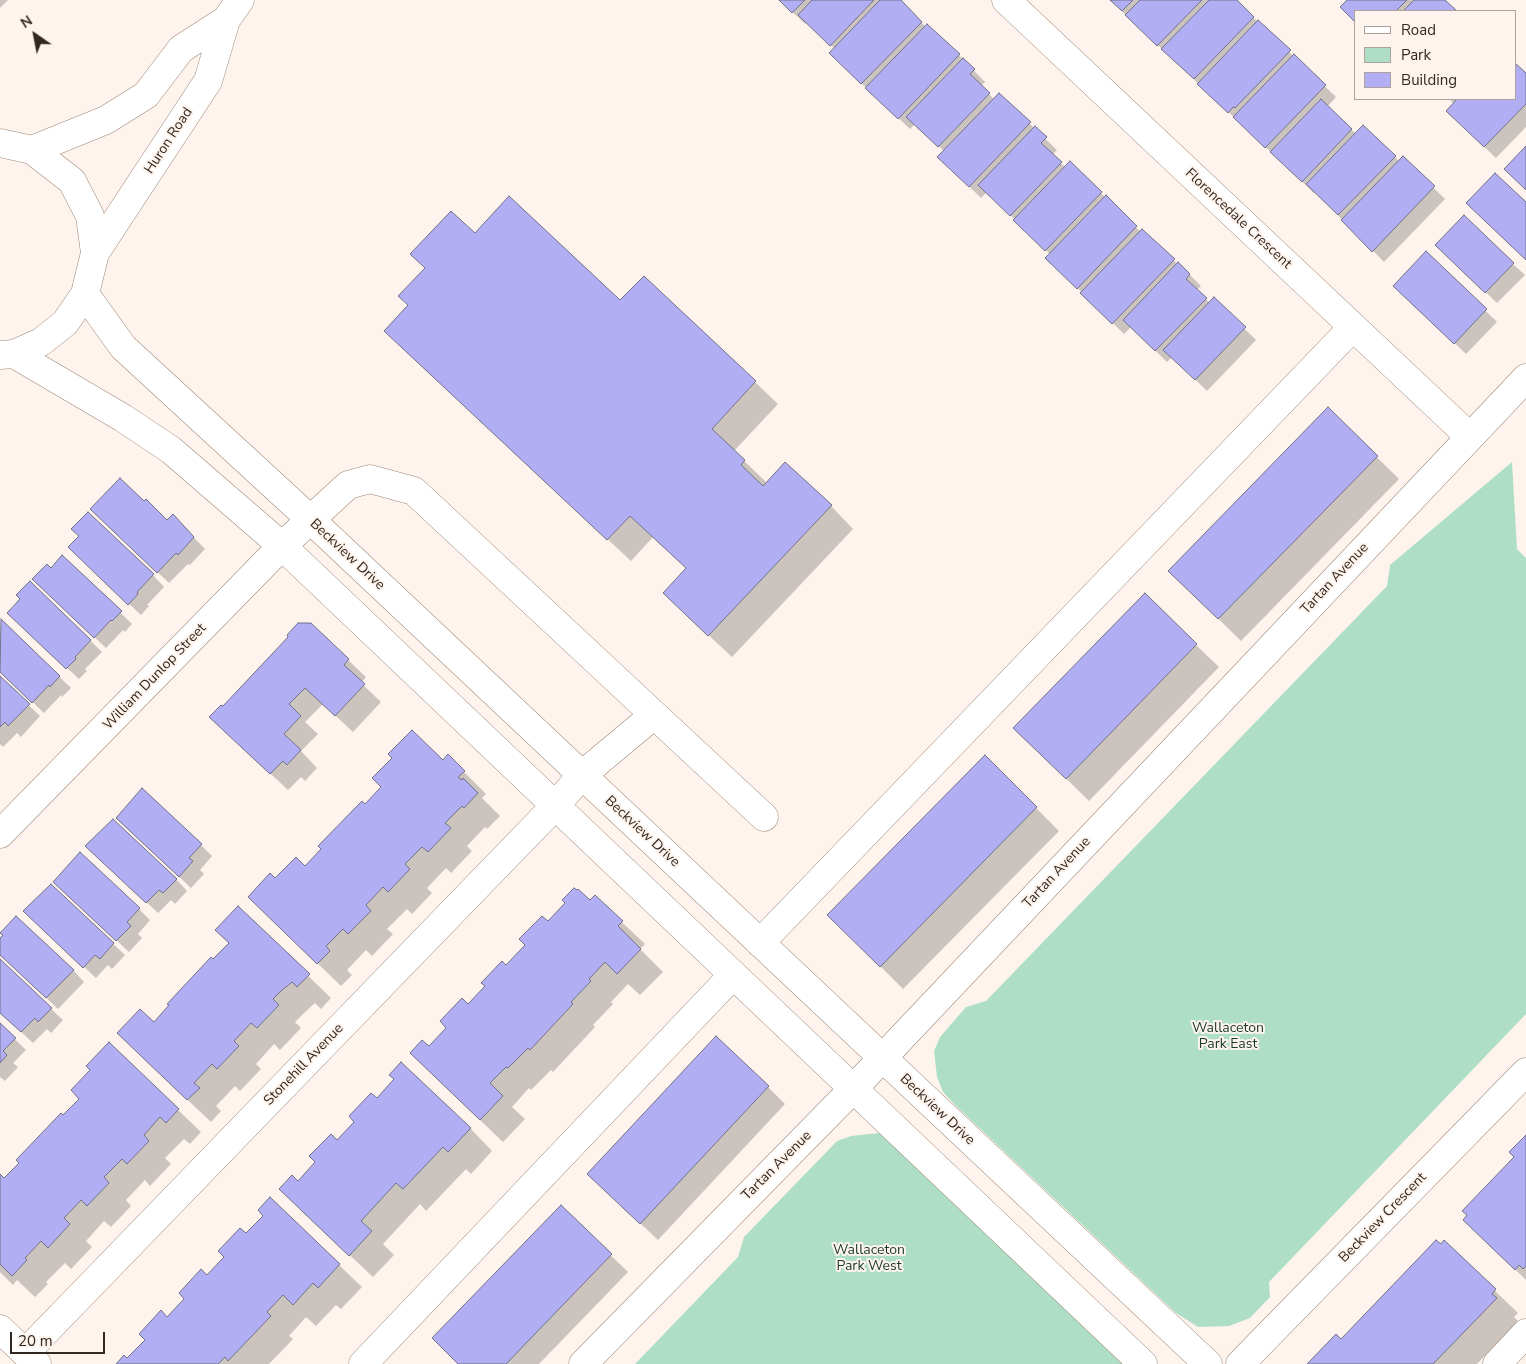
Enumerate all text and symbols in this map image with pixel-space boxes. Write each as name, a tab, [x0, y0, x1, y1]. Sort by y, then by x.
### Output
north arrow	[10, 10, 60, 60]
legend	[1354, 10, 1516, 100]
text: N	[17, 11, 36, 33]
text: Road	[1401, 20, 1436, 40]
text: Park	[1401, 45, 1431, 65]
text: Building	[1401, 70, 1457, 90]
street label: Huron Road	[141, 105, 197, 177]
street label: Florencedale Crescent	[1181, 165, 1295, 273]
street label: Beckview Drive	[306, 516, 388, 594]
street label: Tartan Avenue	[1298, 540, 1372, 618]
street label: William Dunlop Street	[100, 620, 210, 734]
street label: Beckview Drive	[601, 793, 683, 871]
street label: Tartan Avenue	[1020, 834, 1094, 912]
street label: Stonehill Avenue	[261, 1021, 347, 1109]
park label: Wallaceton Park East	[1192, 1021, 1264, 1054]
street label: Beckview Drive	[896, 1071, 978, 1149]
street label: Tartan Avenue	[739, 1128, 815, 1204]
street label: Beckview Crescent	[1336, 1170, 1430, 1266]
park label: Wallaceton Park West	[833, 1243, 905, 1276]
scale bar	[12, 1322, 108, 1354]
text: 20 m	[18, 1331, 53, 1351]

